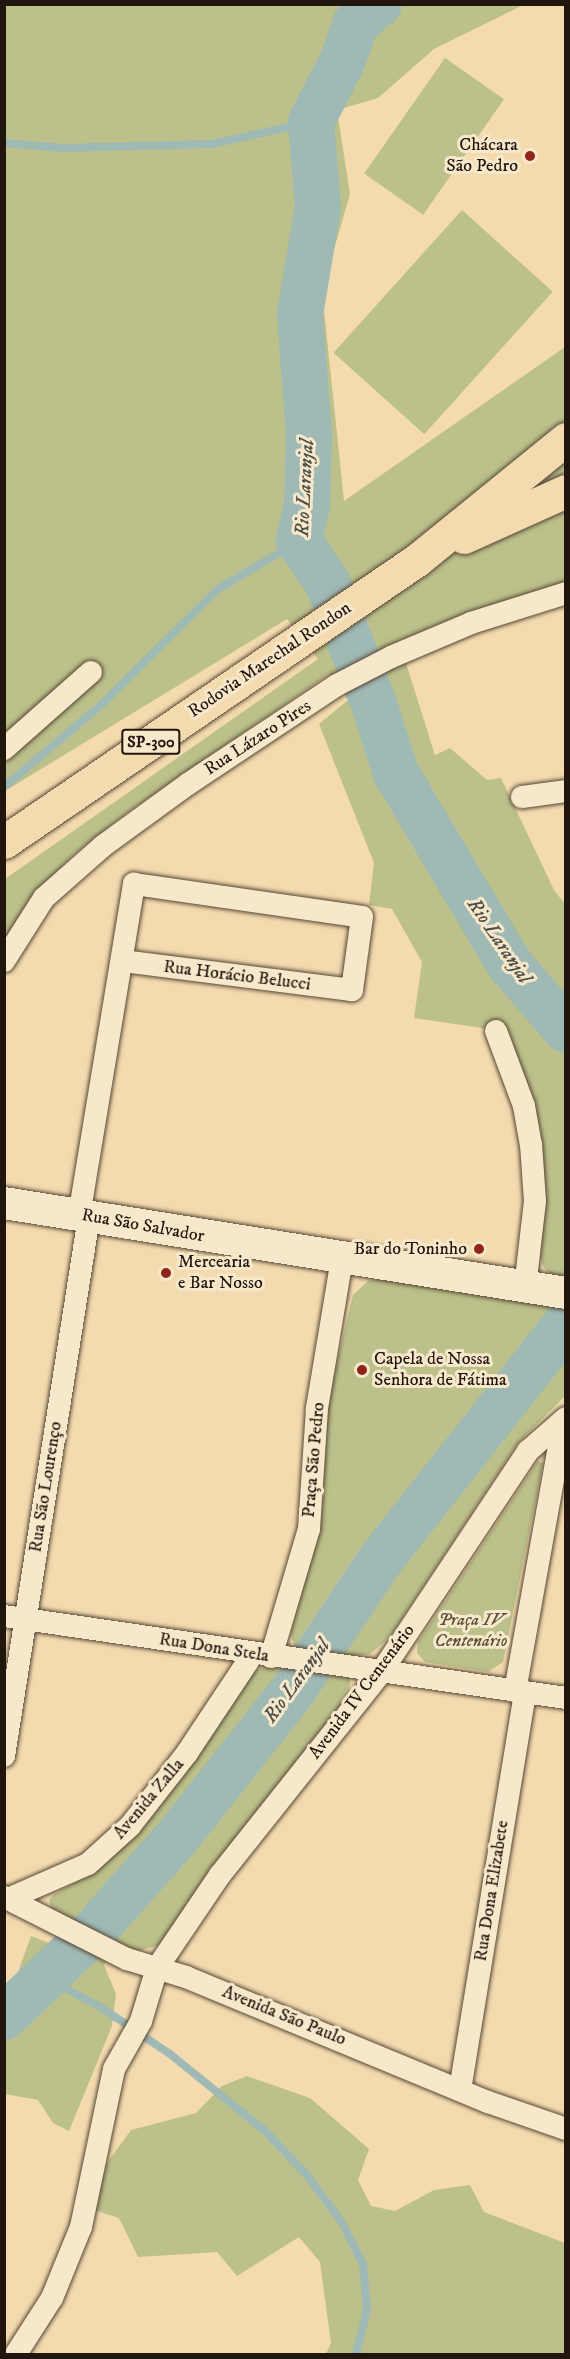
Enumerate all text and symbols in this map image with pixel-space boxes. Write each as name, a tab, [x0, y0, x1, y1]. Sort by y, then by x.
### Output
place label: Chácara São Pedro	[446, 135, 518, 178]
marker: Chácara São Pedro	[523, 149, 537, 163]
water label: Rio Laranjal	[290, 439, 320, 537]
street label: Rodovia Marechal Rondon	[184, 597, 356, 723]
street label: Rua Lázaro Pires	[201, 696, 315, 780]
road number: SP-300	[121, 729, 181, 755]
water label: Rio Laranjal	[462, 894, 536, 988]
street label: Rua Horácio Belucci	[162, 956, 312, 996]
street label: Rua São Salvador	[80, 1205, 206, 1247]
place label: Bar do Toninho	[354, 1238, 467, 1260]
marker: Bar do Toninho	[472, 1242, 486, 1256]
place label: Mercearia e Bar Nosso	[178, 1252, 263, 1294]
marker: Mercearia e Bar Nosso	[159, 1266, 173, 1280]
place label: Capela de Nossa Senhora de Fátima	[374, 1349, 507, 1392]
marker: Capela de Nossa Senhora de Fátima	[355, 1363, 369, 1377]
street label: Praça São Pedro	[298, 1401, 330, 1519]
street label: Rua São Lourenço	[25, 1420, 67, 1554]
park label: Praça IV Centenário	[435, 1610, 507, 1652]
street label: Avenida IV Centenário	[304, 1621, 420, 1763]
street label: Rua Dona Stela	[158, 1629, 270, 1667]
water label: Rio Laranjal	[259, 1634, 335, 1728]
street label: Avenida Zalla	[109, 1754, 189, 1844]
street label: Rua Dona Elizabete	[470, 1819, 514, 1963]
street label: Avenida São Paulo	[219, 1981, 349, 2051]

